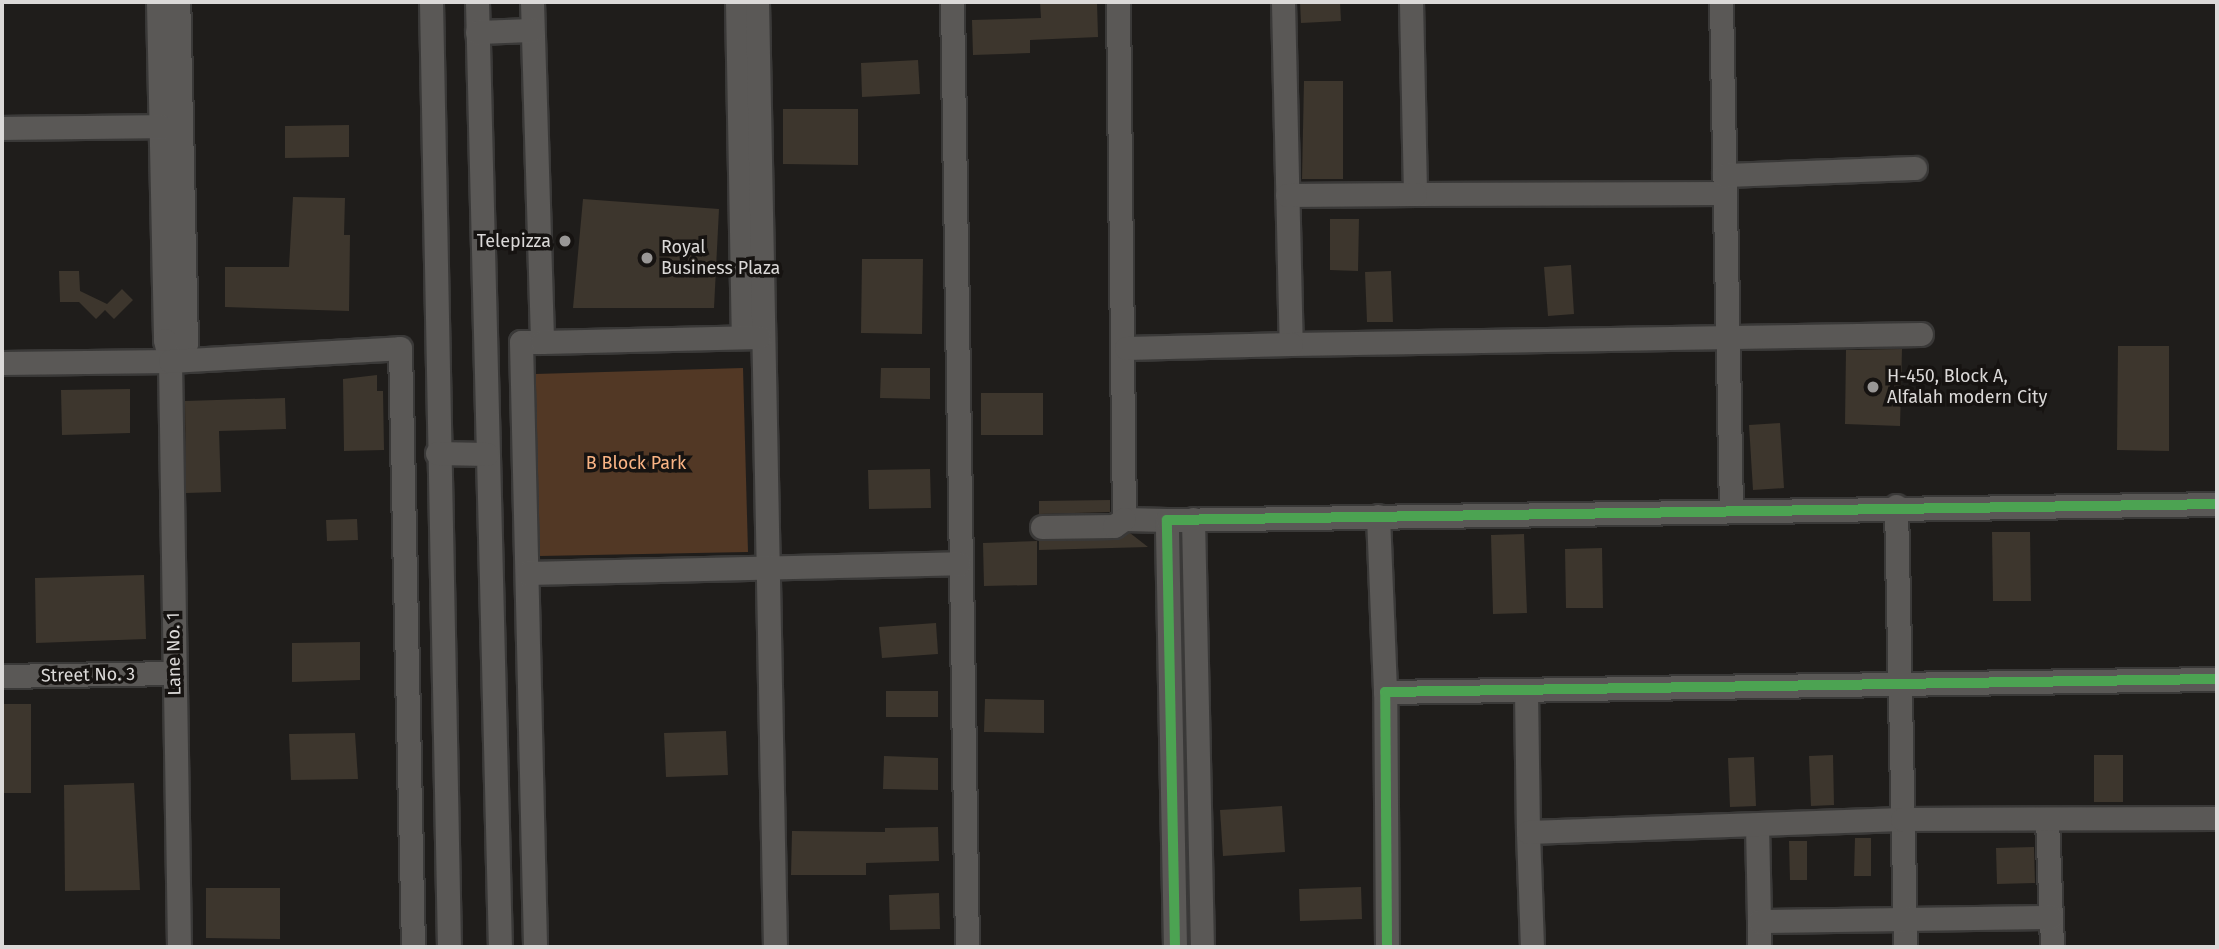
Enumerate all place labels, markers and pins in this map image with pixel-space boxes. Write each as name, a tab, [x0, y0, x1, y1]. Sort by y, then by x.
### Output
place label: Telepizza	[477, 230, 551, 252]
marker: Telepizza	[557, 233, 573, 249]
place label: Royal Business Plaza	[661, 237, 780, 280]
marker: Royal Business Plaza	[639, 250, 655, 266]
place label: H-450, Block A, Alfalah modern City	[1887, 366, 2047, 408]
marker: H-450, Block A, Alfalah modern City	[1865, 379, 1881, 395]

